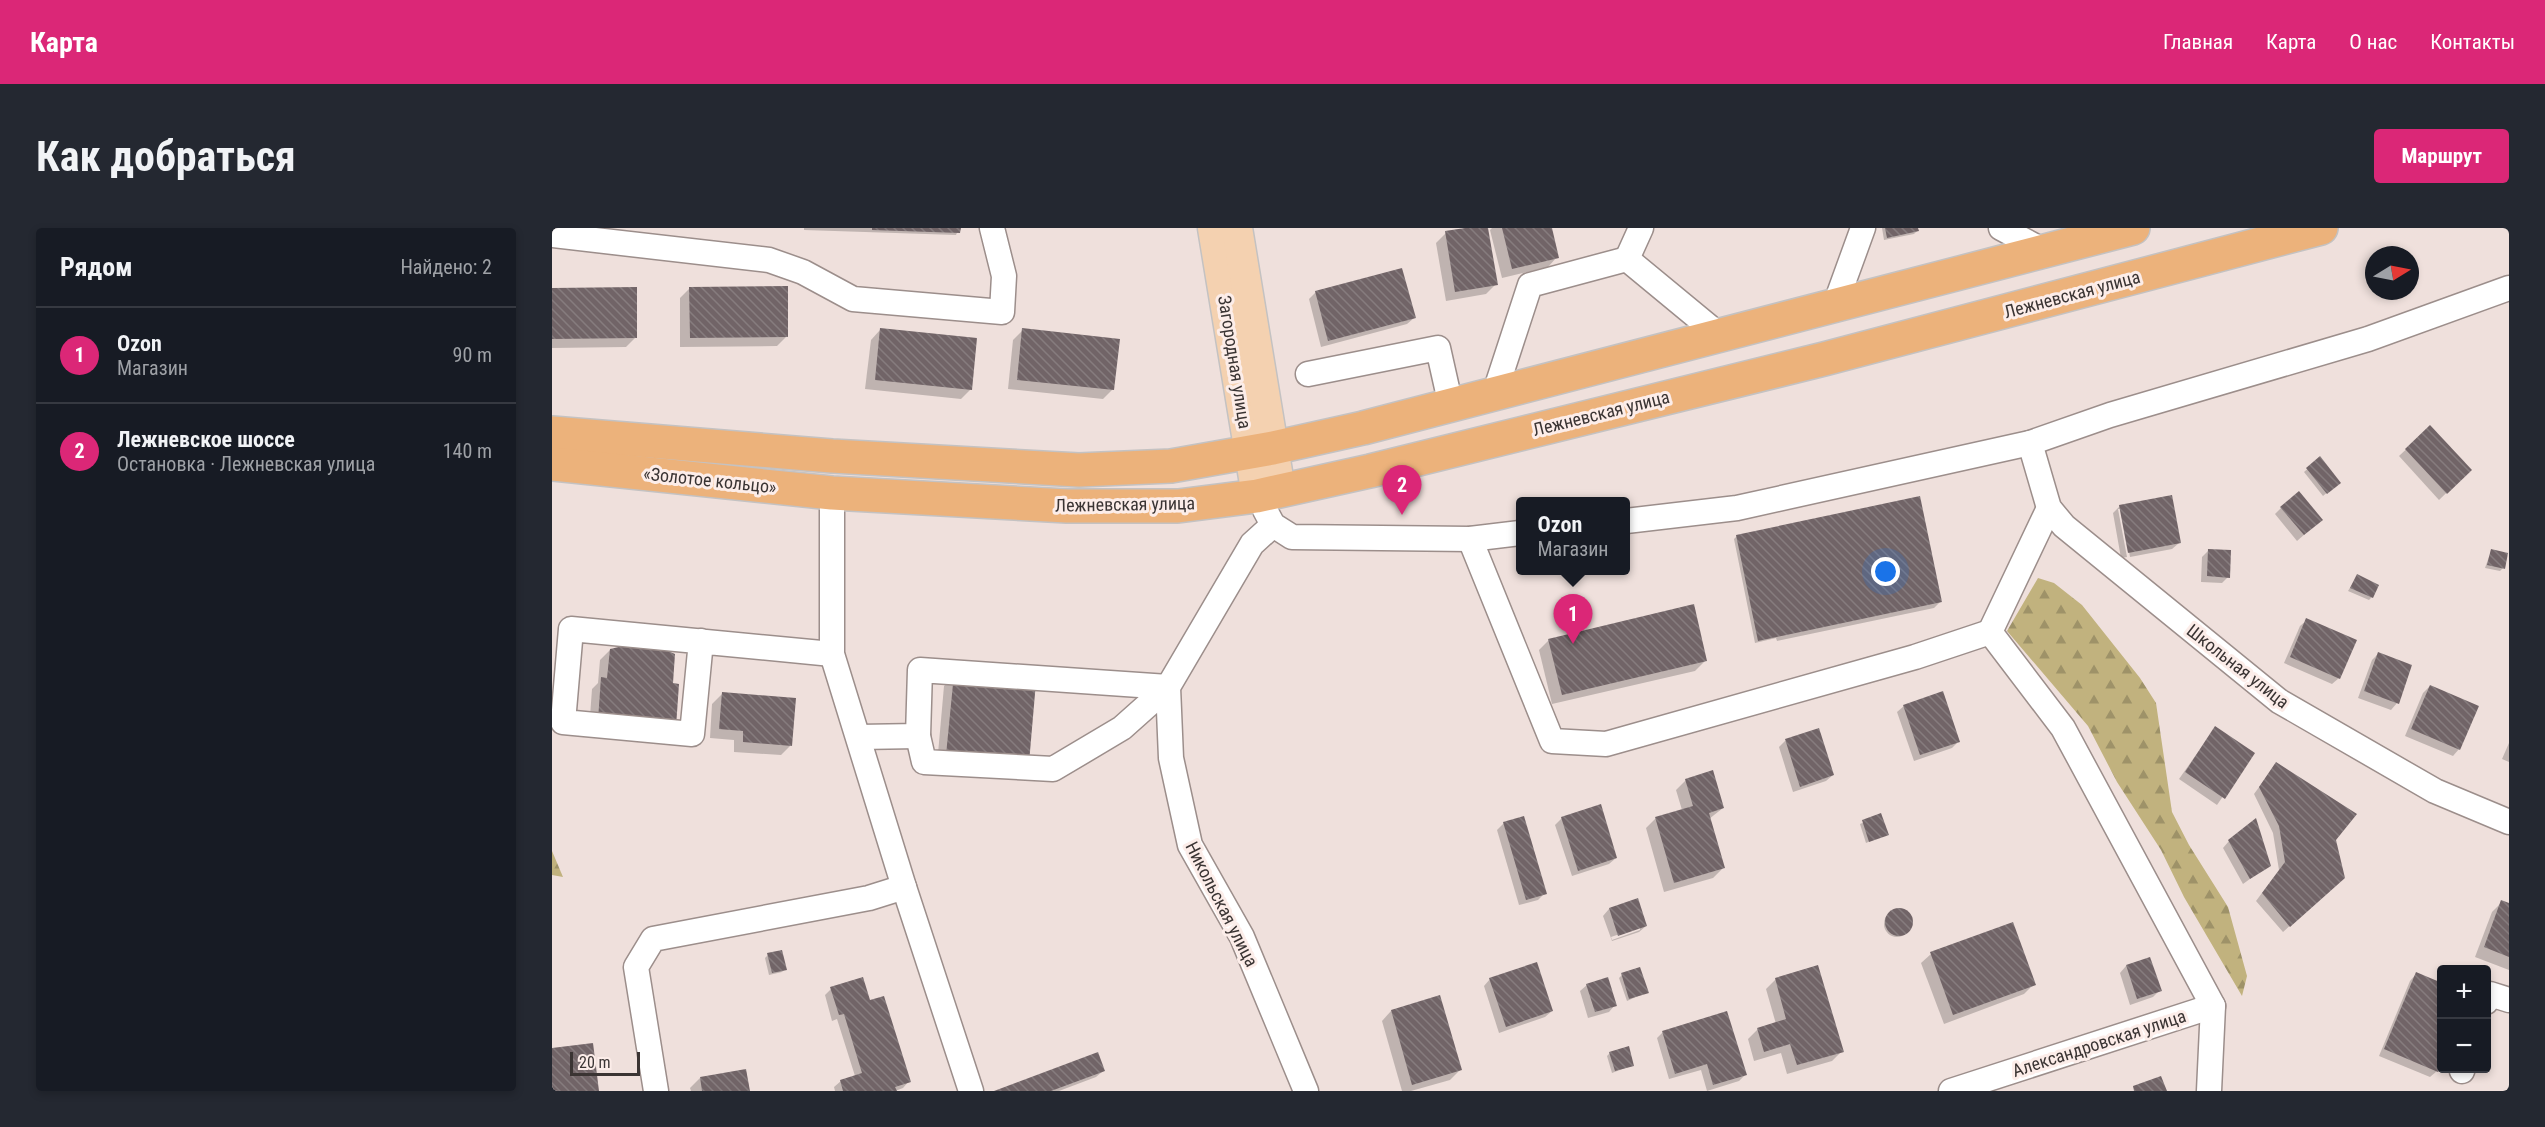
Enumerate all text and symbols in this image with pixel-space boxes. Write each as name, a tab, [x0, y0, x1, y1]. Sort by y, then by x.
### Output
text: Карта	[30, 26, 98, 59]
text: Главная	[2163, 30, 2233, 54]
text: Карта	[2266, 30, 2316, 54]
text: О нас	[2349, 30, 2397, 54]
text: Контакты	[2430, 30, 2515, 54]
button: Маршрут	[2374, 129, 2509, 183]
text: Как добраться	[36, 132, 296, 181]
north arrow	[2365, 246, 2419, 300]
text: Рядом	[60, 252, 132, 282]
text: Найдено: 2	[400, 255, 492, 279]
street label: Лежневская улица	[2002, 266, 2142, 322]
street label: Загородная улица	[1214, 294, 1256, 430]
text: Ozon	[117, 331, 162, 356]
text: 1	[74, 343, 85, 367]
text: 90 m	[453, 343, 492, 367]
text: Магазин	[117, 356, 188, 380]
street label: Лежневская улица	[1531, 386, 1671, 440]
text: Лежневское шоссе	[117, 427, 295, 452]
text: 2	[74, 439, 85, 463]
text: 140 m	[443, 439, 492, 463]
text: Остановка · Лежневская улица	[117, 452, 375, 476]
street label: «Золотое кольцо»	[642, 463, 778, 497]
pin: 2	[1382, 466, 1422, 515]
street label: Лежневская улица	[1055, 492, 1195, 516]
popup	[1516, 497, 1630, 575]
text: Ozon	[1538, 512, 1582, 537]
text: Магазин	[1538, 537, 1609, 561]
your location	[1871, 557, 1900, 586]
pin: 1	[1554, 594, 1592, 644]
street label: Школьная улица	[2183, 620, 2293, 712]
street label: Никольская улица	[1181, 838, 1263, 970]
map controls	[2437, 965, 2491, 1073]
button: +	[2437, 965, 2491, 1019]
street label: Александровская улица	[2010, 1005, 2188, 1081]
button: −	[2437, 1019, 2491, 1073]
scale bar	[570, 1049, 640, 1076]
text: 20 m	[579, 1053, 611, 1072]

